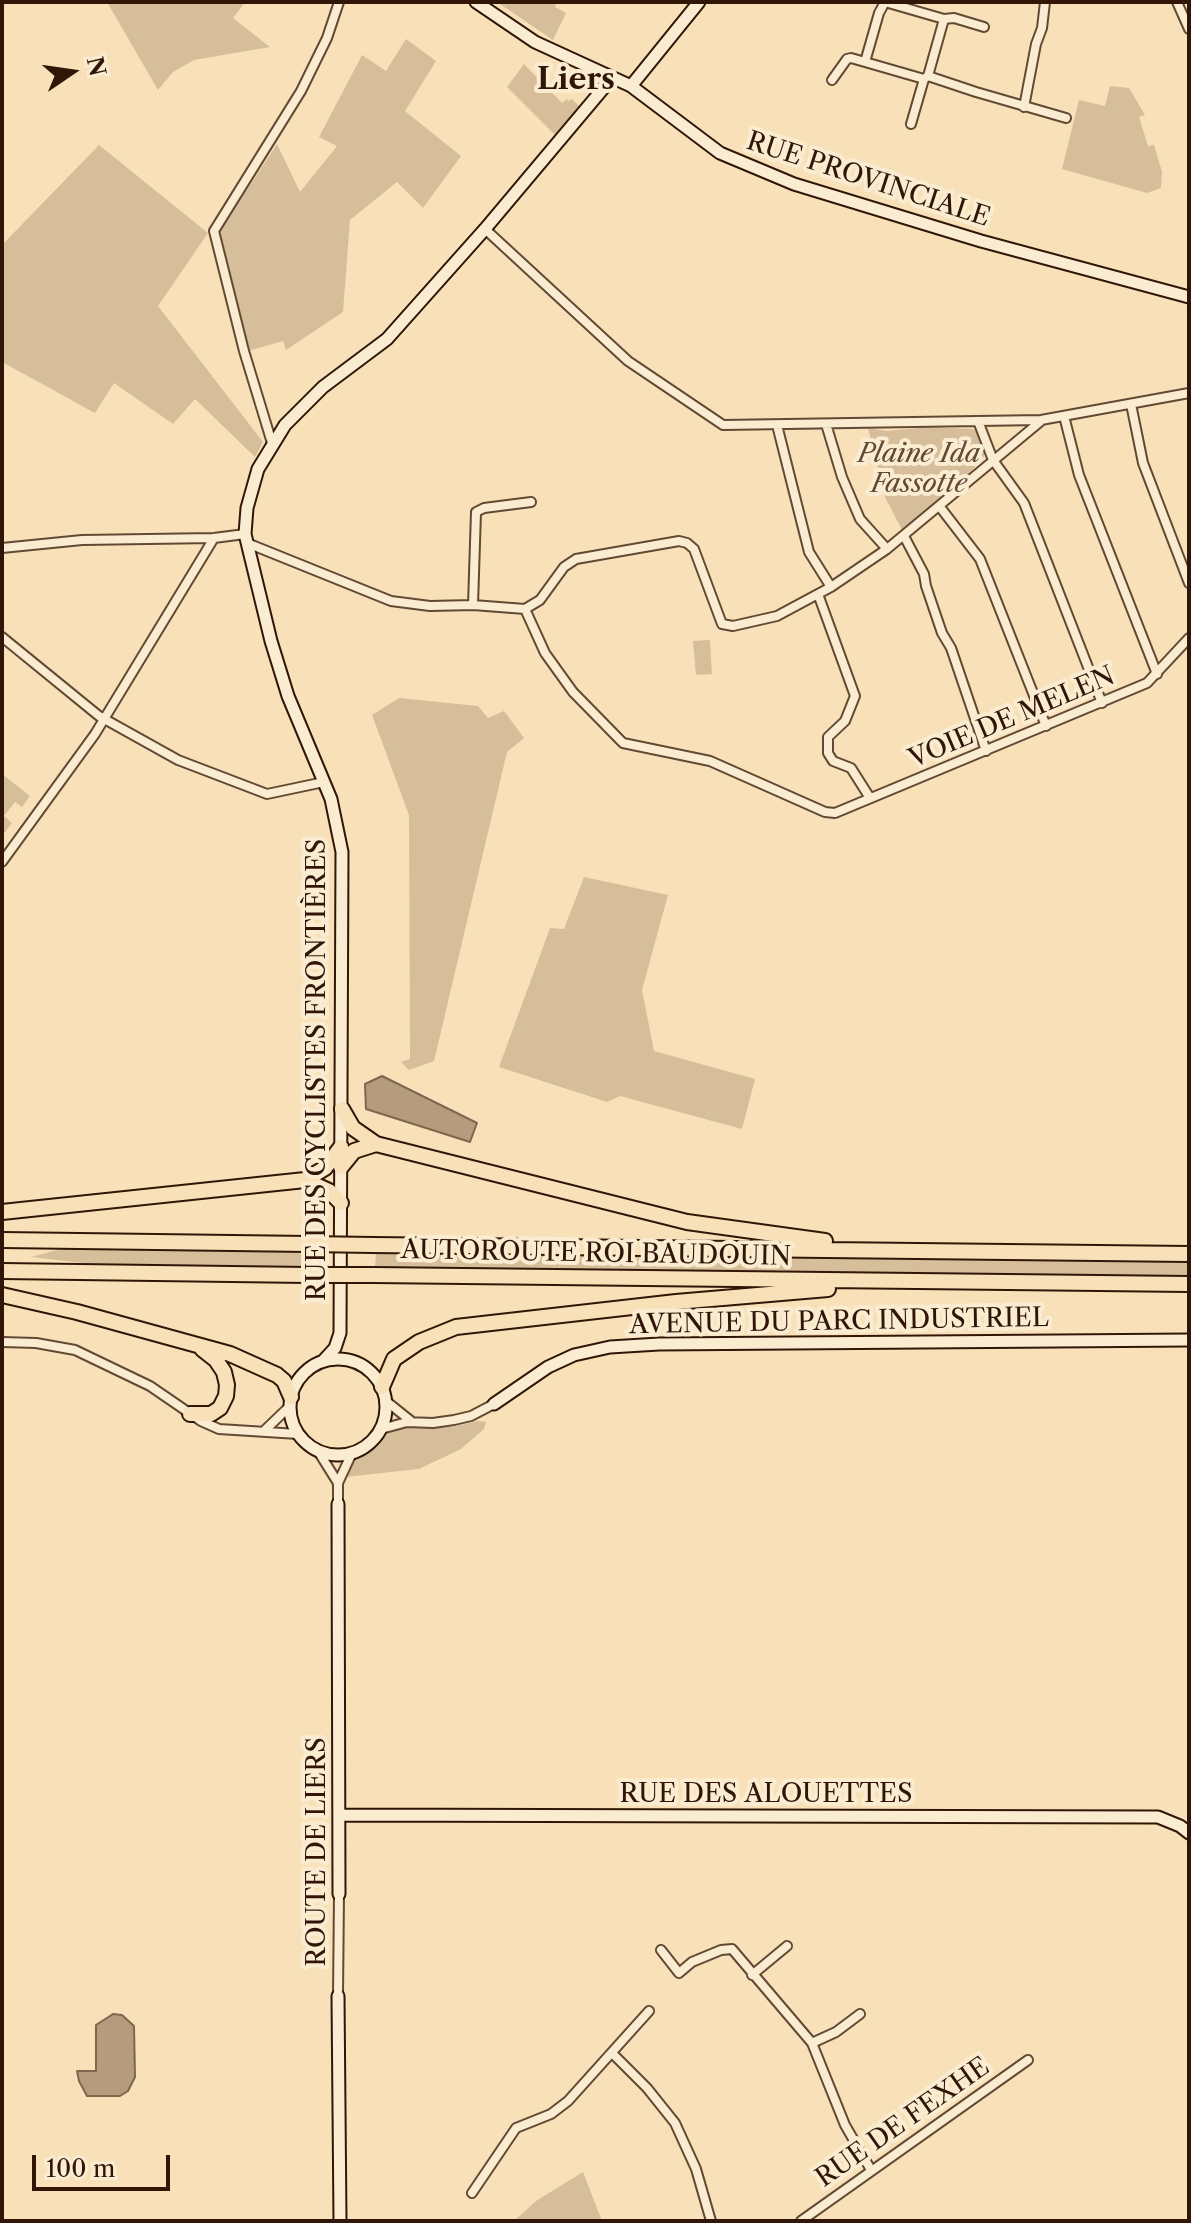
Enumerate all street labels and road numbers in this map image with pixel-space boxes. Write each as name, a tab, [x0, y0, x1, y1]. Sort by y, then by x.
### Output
street label: RUE PROVINCIALE	[742, 126, 994, 234]
street label: VOIE DE MELEN	[905, 661, 1119, 775]
street label: RUE DES CYCLISTES FRONTIÈRES	[301, 839, 333, 1301]
street label: AUTOROUTE ROI BAUDOUIN	[401, 1235, 791, 1273]
street label: AVENUE DU PARC INDUSTRIEL	[629, 1303, 1049, 1341]
street label: ROUTE DE LIERS	[301, 1737, 333, 1967]
street label: RUE DES ALOUETTES	[620, 1778, 912, 1810]
street label: RUE DE FEXHE	[810, 2052, 996, 2194]

